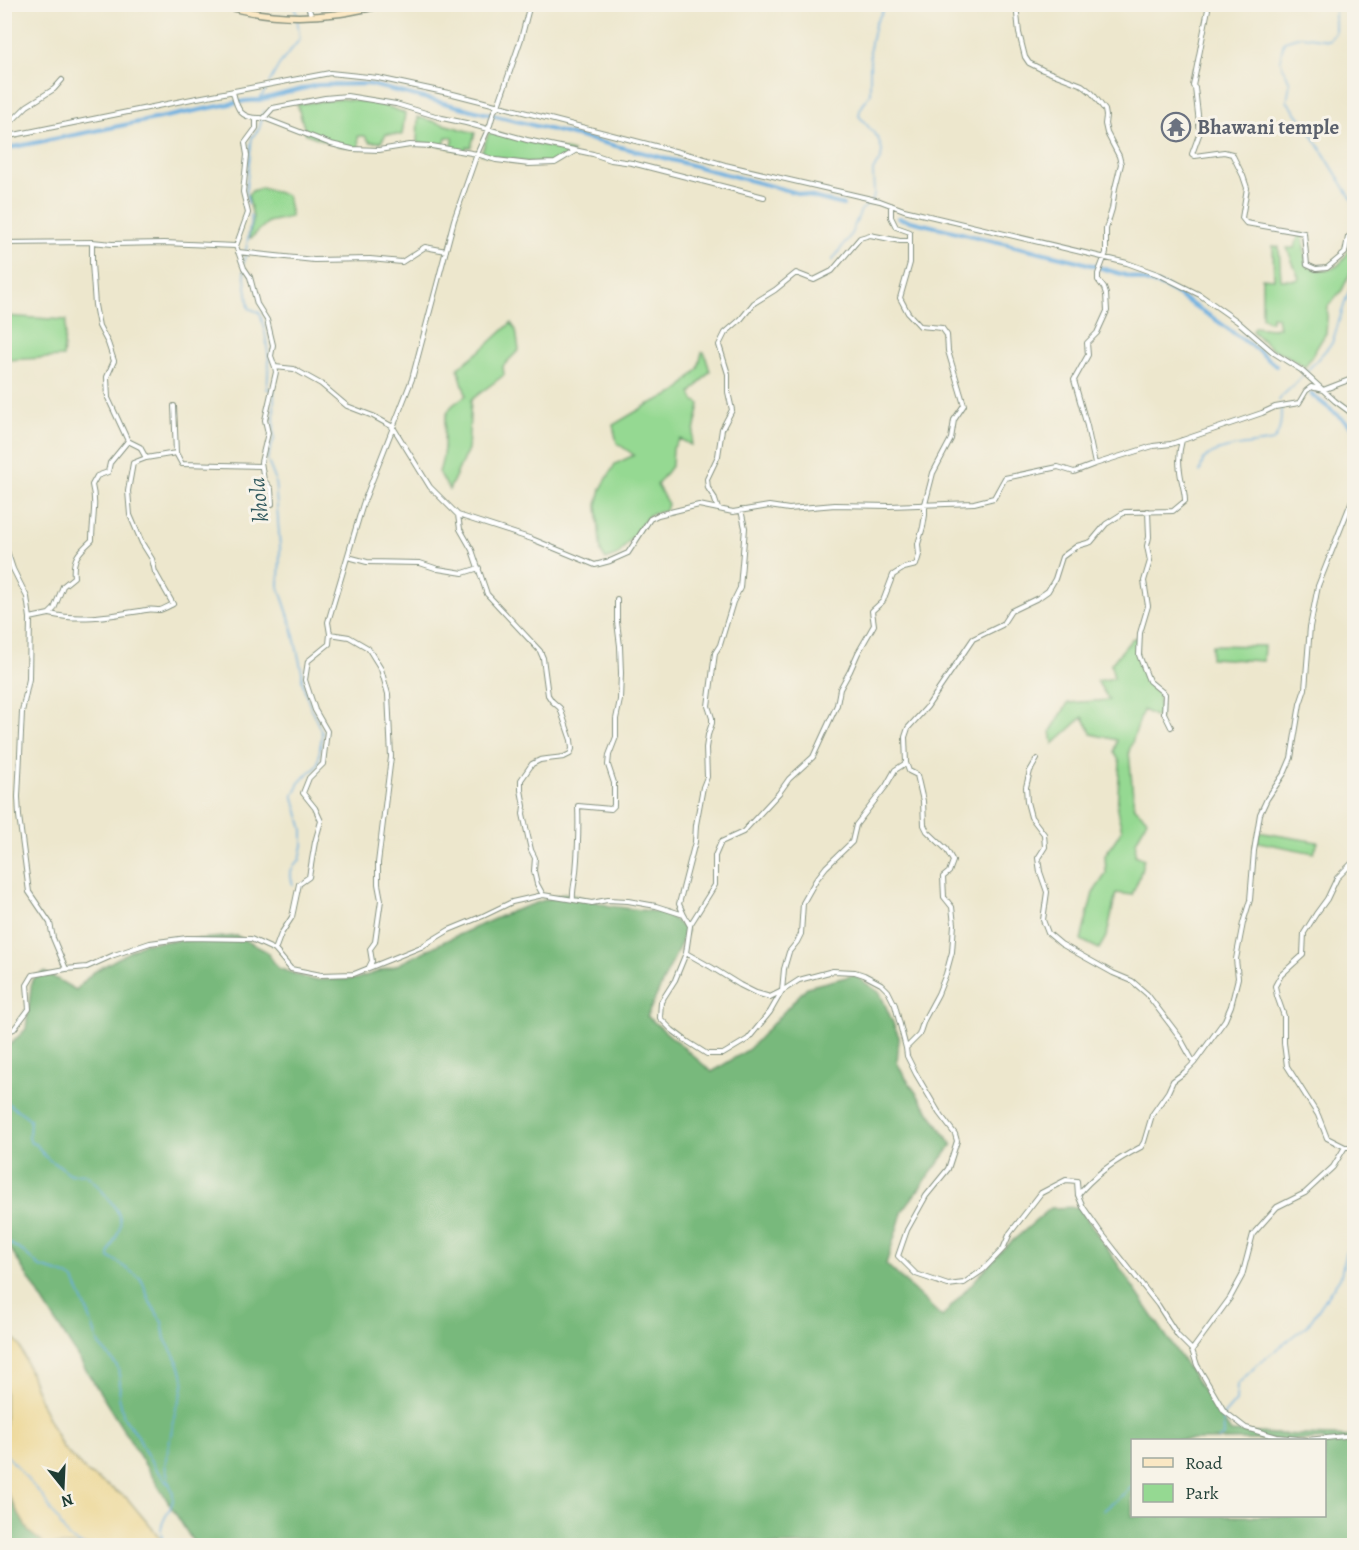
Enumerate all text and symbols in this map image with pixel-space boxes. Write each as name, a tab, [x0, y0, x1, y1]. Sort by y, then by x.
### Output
temple icon: Bhawani temple	[1160, 111, 1192, 143]
place label: Bhawani temple	[1197, 113, 1339, 141]
water label: khola	[242, 476, 276, 524]
legend	[1131, 1439, 1326, 1517]
text: Road	[1185, 1451, 1223, 1475]
north arrow	[33, 1457, 93, 1517]
text: Park	[1185, 1481, 1219, 1505]
text: N	[58, 1488, 76, 1513]

